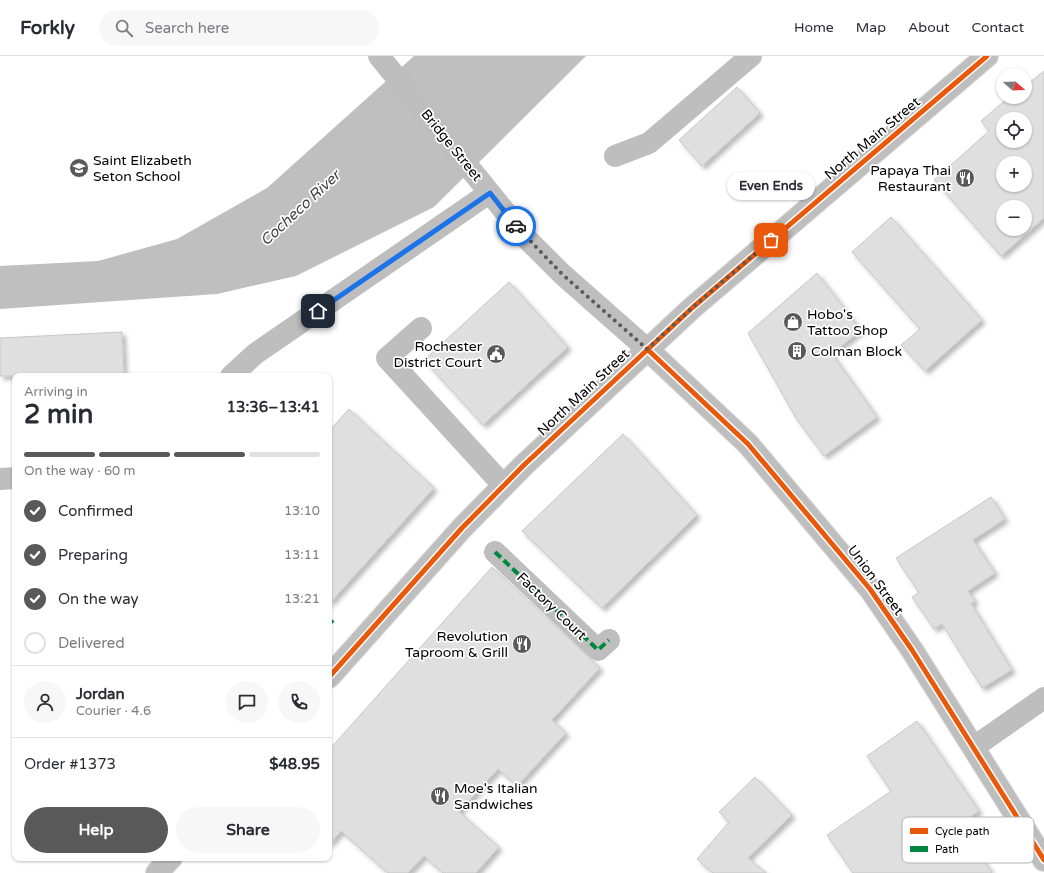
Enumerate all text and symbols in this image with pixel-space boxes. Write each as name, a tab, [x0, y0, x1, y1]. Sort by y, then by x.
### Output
search box	[99, 10, 379, 46]
text: Forkly	[20, 17, 75, 39]
icon: search	[113, 17, 135, 39]
text: Search here	[145, 19, 229, 37]
text: Home	[794, 19, 834, 36]
text: Map	[856, 19, 886, 36]
text: About	[908, 19, 950, 36]
text: Contact	[972, 19, 1024, 36]
north arrow	[996, 68, 1032, 104]
map controls	[996, 68, 1032, 236]
street label: North Main Street	[821, 93, 924, 183]
street label: Bridge Street	[417, 106, 486, 185]
button: locate	[996, 112, 1032, 148]
place label: Saint Elizabeth Seton School	[93, 152, 192, 185]
button: +	[996, 156, 1032, 192]
school or university icon: Saint Elizabeth Seton School	[68, 157, 90, 179]
place label: Papaya Thai Restaurant	[870, 162, 952, 195]
water label: Cocheco River	[256, 165, 345, 249]
restaurant icon: Papaya Thai Restaurant	[954, 167, 976, 189]
callout: Even Ends	[727, 172, 815, 200]
text: Even Ends	[739, 178, 803, 194]
button: −	[996, 200, 1032, 236]
courier	[496, 206, 536, 246]
icon: car	[505, 215, 527, 237]
pin	[754, 223, 788, 257]
icon: bag	[760, 229, 782, 251]
pin	[301, 294, 335, 328]
icon: home	[307, 300, 329, 322]
place label: Hobo's Tattoo Shop	[807, 306, 888, 339]
shop icon: Hobo's Tattoo Shop	[782, 311, 804, 333]
place label: Rochester District Court	[394, 338, 483, 371]
building icon: Colman Block	[786, 340, 808, 362]
public building icon: Rochester District Court	[485, 343, 507, 365]
place label: Colman Block	[811, 343, 902, 360]
street label: North Main Street	[534, 345, 633, 439]
text: Arriving in	[24, 384, 88, 400]
text: 13:36–13:41	[227, 398, 320, 416]
text: 2 min	[24, 399, 93, 430]
text: On the way · 60 m	[24, 463, 136, 479]
icon: check	[24, 500, 46, 522]
text: Confirmed	[58, 502, 133, 520]
text: 13:10	[284, 503, 320, 519]
street label: Union Street	[844, 542, 908, 619]
icon: check	[24, 544, 46, 566]
text: Preparing	[58, 546, 128, 564]
text: 13:11	[284, 547, 320, 563]
street label: Factory Court	[513, 569, 591, 644]
icon: check	[24, 588, 46, 610]
text: On the way	[58, 590, 138, 608]
text: 13:21	[284, 591, 320, 607]
place label: Revolution Taproom & Grill	[405, 628, 508, 661]
restaurant icon: Revolution Taproom & Grill	[511, 633, 533, 655]
text: Delivered	[58, 634, 125, 652]
button: person	[24, 681, 66, 723]
button: chat	[226, 681, 268, 723]
button: phone	[278, 681, 320, 723]
text: Jordan	[76, 685, 125, 703]
text: Courier · 4.6	[76, 703, 151, 719]
text: Order #1373	[24, 755, 116, 773]
text: $48.95	[269, 755, 320, 773]
place label: Moe's Italian Sandwiches	[454, 780, 538, 813]
restaurant icon: Moe's Italian Sandwiches	[429, 785, 451, 807]
button: Help	[24, 807, 168, 853]
button: Share	[176, 807, 320, 853]
legend	[902, 817, 1034, 863]
text: Cycle path	[935, 825, 990, 838]
text: Path	[935, 843, 959, 856]

